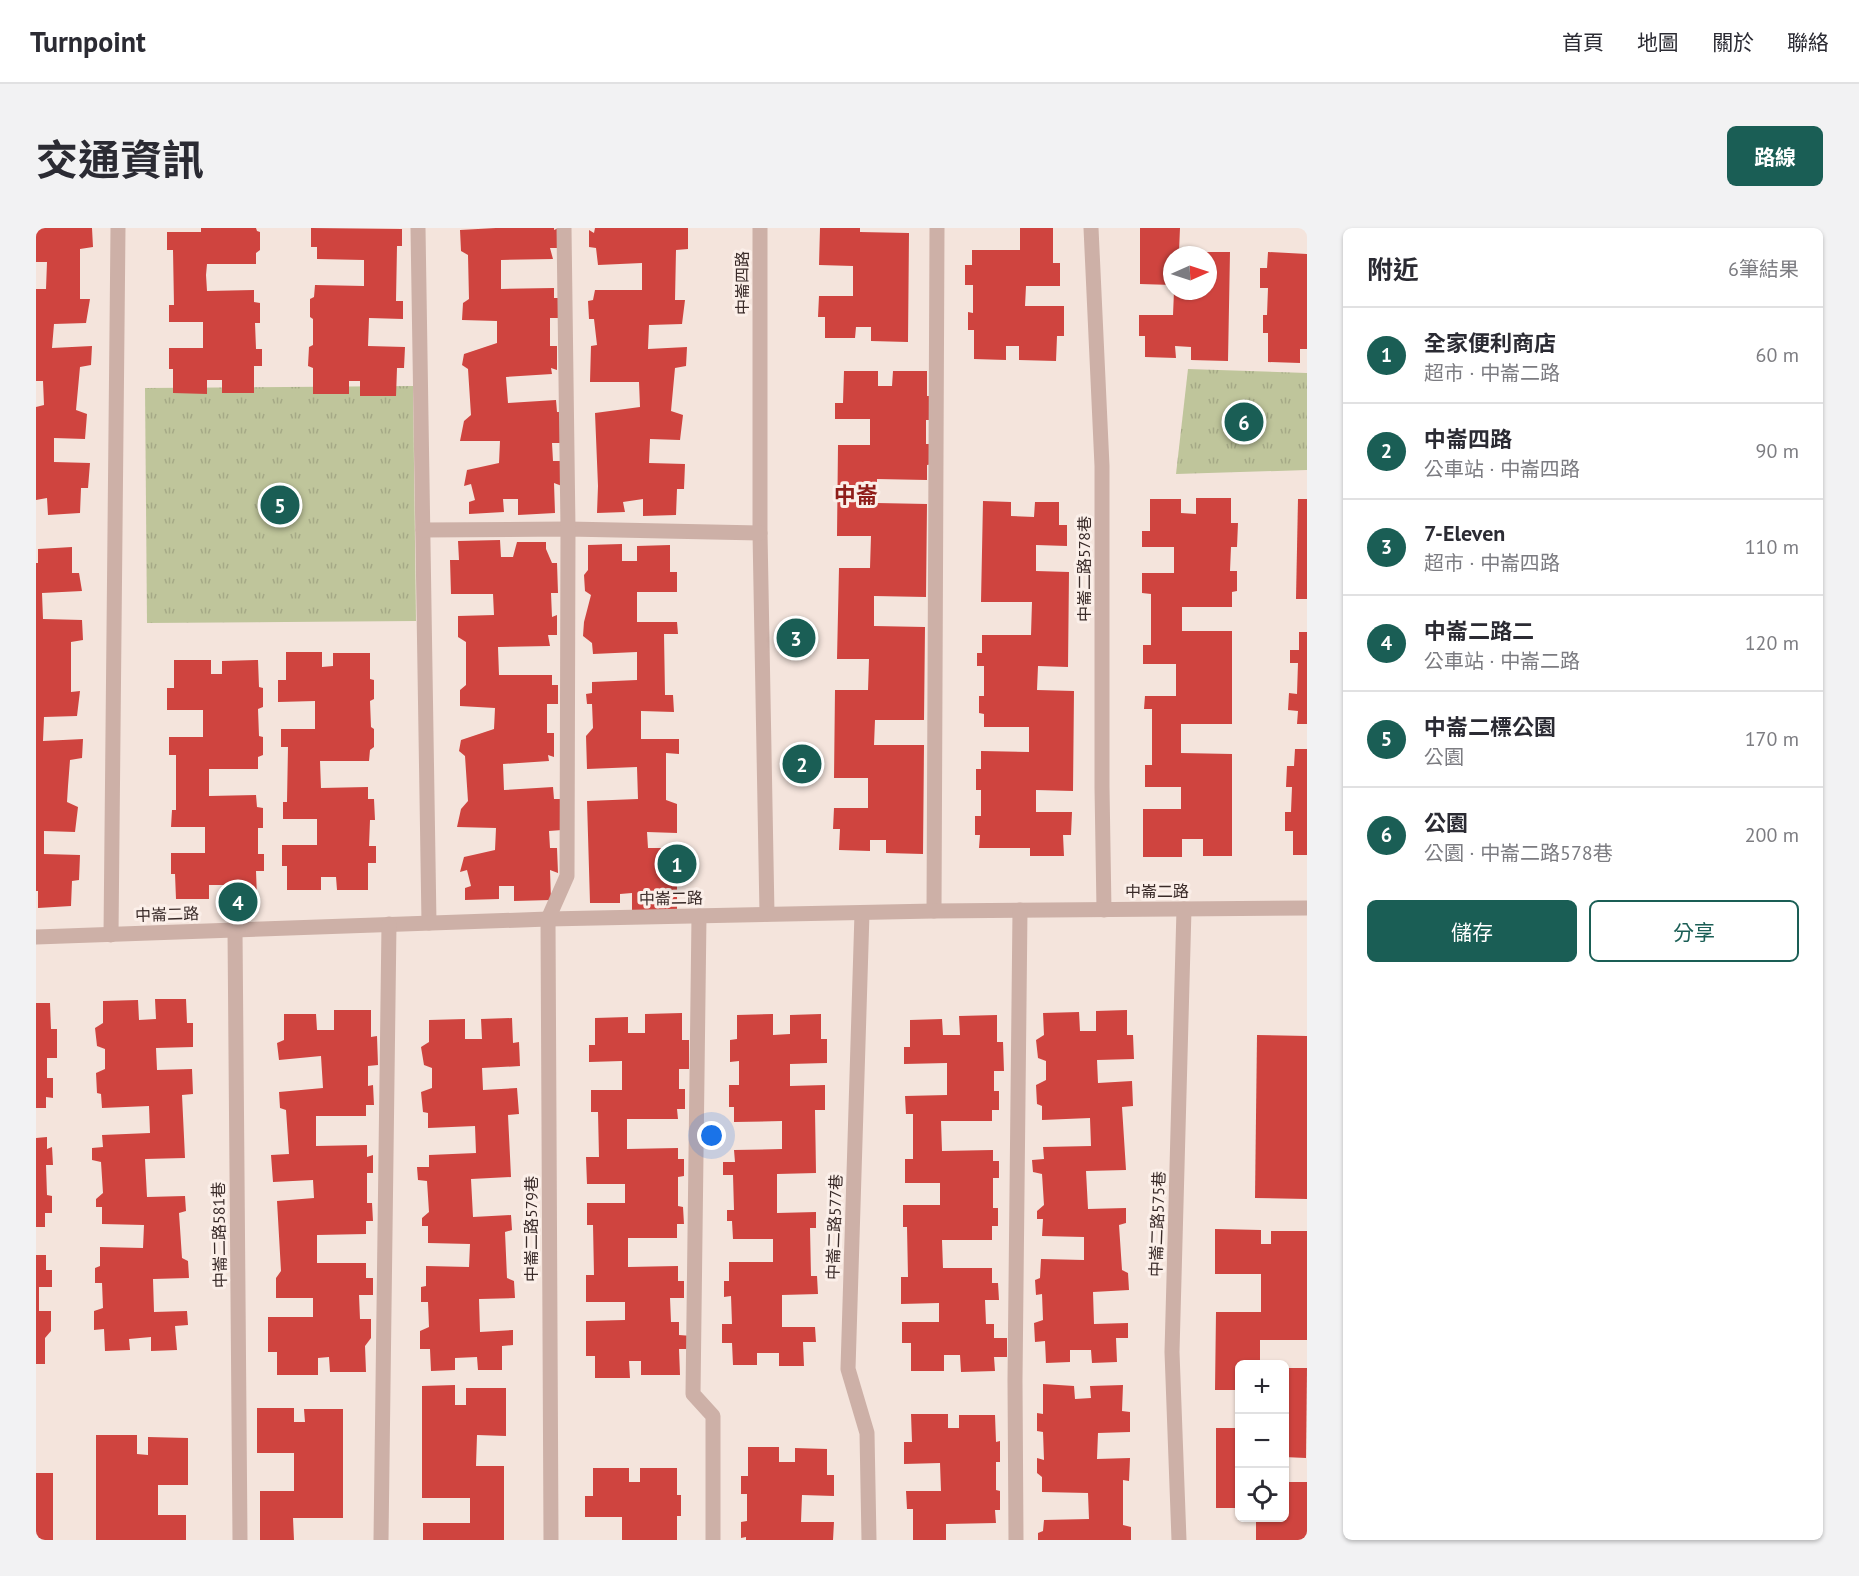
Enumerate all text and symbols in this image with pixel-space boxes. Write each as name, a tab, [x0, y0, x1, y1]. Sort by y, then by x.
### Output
text: Turnpoint	[30, 23, 146, 60]
text: 首頁	[1562, 29, 1604, 56]
text: 地圖	[1637, 29, 1679, 56]
text: 關於	[1712, 29, 1754, 56]
text: 聯絡	[1787, 29, 1829, 56]
button: 路線	[1727, 126, 1823, 186]
text: 交通資訊	[36, 132, 204, 187]
north arrow	[1163, 246, 1217, 300]
street label: 中崙四路	[732, 251, 752, 315]
text: 附近	[1367, 253, 1419, 286]
text: 6筆結果	[1728, 256, 1799, 282]
text: 全家便利商店	[1424, 329, 1556, 357]
text: 1	[1381, 342, 1392, 368]
text: 60 m	[1756, 342, 1799, 368]
text: 超市 · 中崙二路	[1424, 360, 1560, 386]
pin: 6	[1224, 400, 1264, 444]
text: 中崙四路	[1424, 425, 1512, 453]
text: 2	[1381, 438, 1392, 464]
text: 90 m	[1756, 438, 1799, 464]
text: 公車站 · 中崙四路	[1424, 456, 1580, 482]
district label: 中崙	[834, 481, 878, 509]
pin: 5	[260, 482, 300, 528]
street label: 中崙二路578巷	[1074, 516, 1094, 622]
text: 7-Eleven	[1424, 519, 1505, 547]
text: 3	[1381, 534, 1392, 560]
text: 110 m	[1745, 534, 1799, 560]
text: 超市 · 中崙四路	[1424, 550, 1560, 576]
pin: 3	[776, 616, 816, 660]
text: 中崙二路二	[1424, 617, 1534, 645]
text: 4	[1381, 630, 1392, 656]
text: 120 m	[1745, 630, 1799, 656]
text: 公車站 · 中崙二路	[1424, 648, 1580, 674]
text: 中崙二標公園	[1424, 713, 1556, 741]
text: 5	[1381, 726, 1392, 752]
text: 170 m	[1745, 726, 1799, 752]
pin: 2	[782, 742, 822, 786]
text: 公園	[1424, 744, 1464, 770]
text: 公園	[1424, 809, 1468, 837]
text: 6	[1381, 822, 1392, 848]
text: 200 m	[1745, 822, 1799, 848]
text: 公園 · 中崙二路578巷	[1424, 840, 1613, 866]
pin: 1	[658, 842, 696, 886]
pin: 4	[218, 880, 258, 924]
street label: 中崙二路	[1125, 881, 1189, 901]
street label: 中崙二路	[639, 887, 703, 909]
button: 儲存	[1367, 900, 1577, 962]
button: 分享	[1589, 900, 1799, 962]
street label: 中崙二路	[135, 903, 199, 925]
your location	[697, 1121, 726, 1150]
street label: 中崙二路575巷	[1145, 1171, 1169, 1277]
street label: 中崙二路577巷	[822, 1174, 846, 1280]
street label: 中崙二路579巷	[521, 1176, 541, 1282]
street label: 中崙二路581巷	[208, 1182, 230, 1288]
map controls	[1235, 1360, 1289, 1522]
button: +	[1235, 1360, 1289, 1414]
button: −	[1235, 1414, 1289, 1468]
button: locate	[1235, 1468, 1289, 1522]

